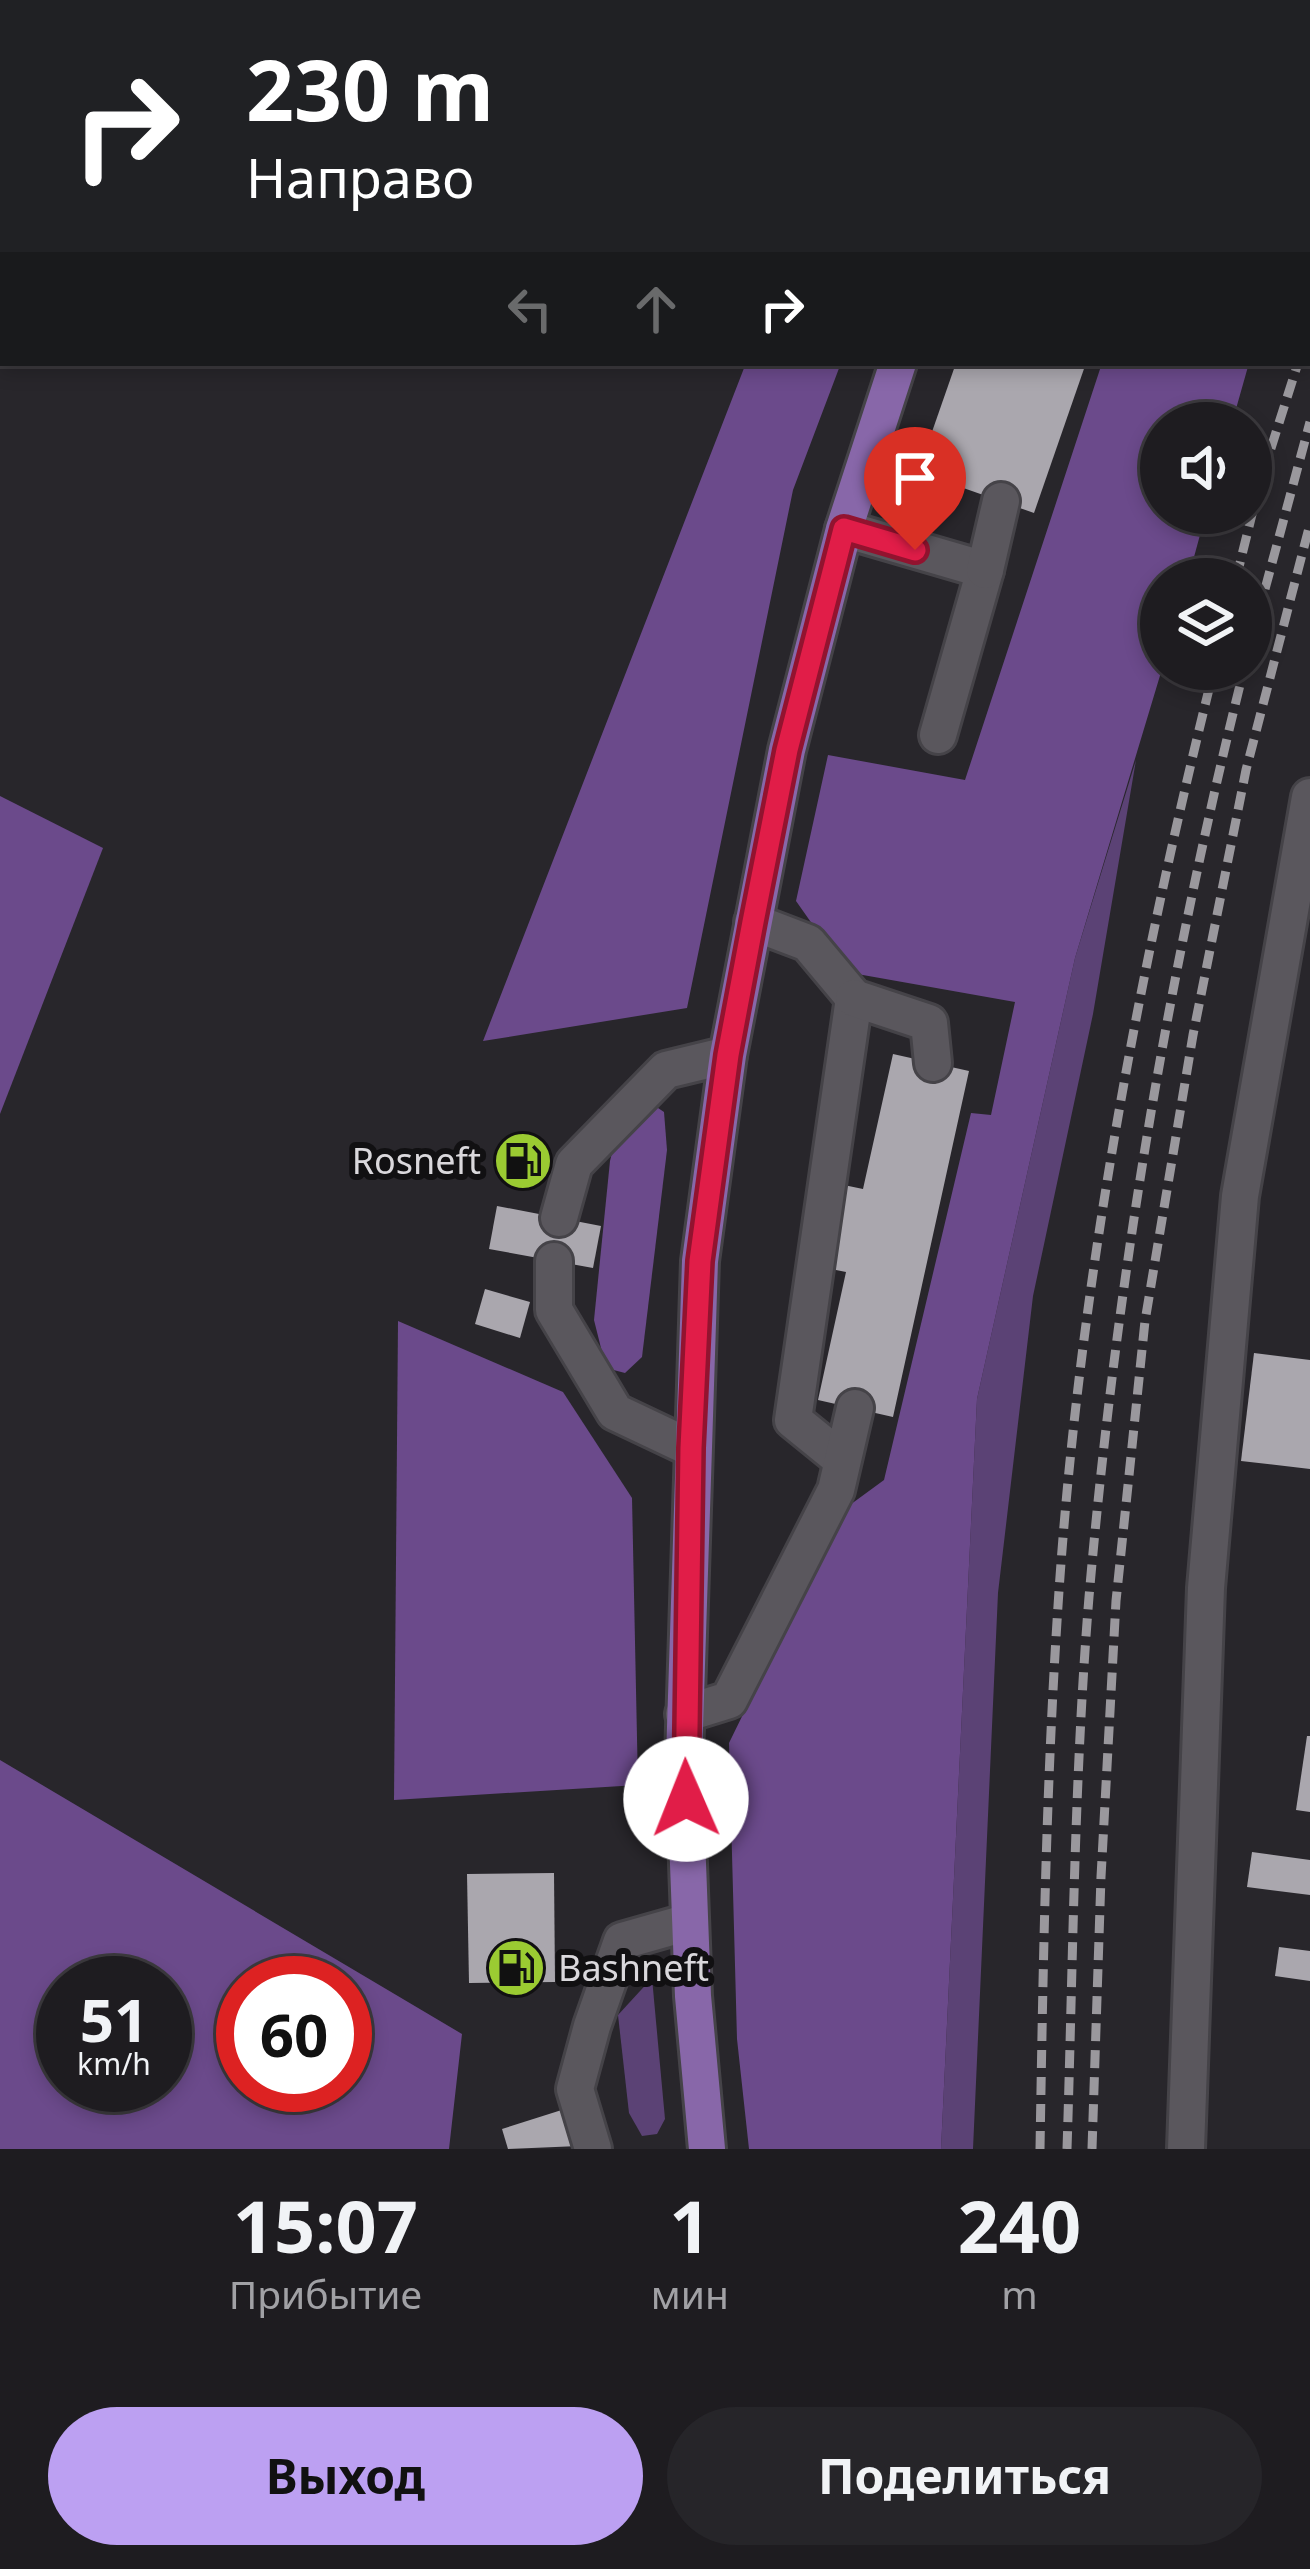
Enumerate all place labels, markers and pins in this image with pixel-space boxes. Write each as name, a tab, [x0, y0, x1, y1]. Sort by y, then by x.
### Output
pin	[864, 427, 966, 550]
fuel station icon: Rosneft	[492, 1130, 554, 1192]
place label: Rosneft	[352, 1136, 481, 1185]
fuel station icon: Bashneft	[485, 1937, 547, 1999]
place label: Bashneft	[558, 1943, 709, 1992]

